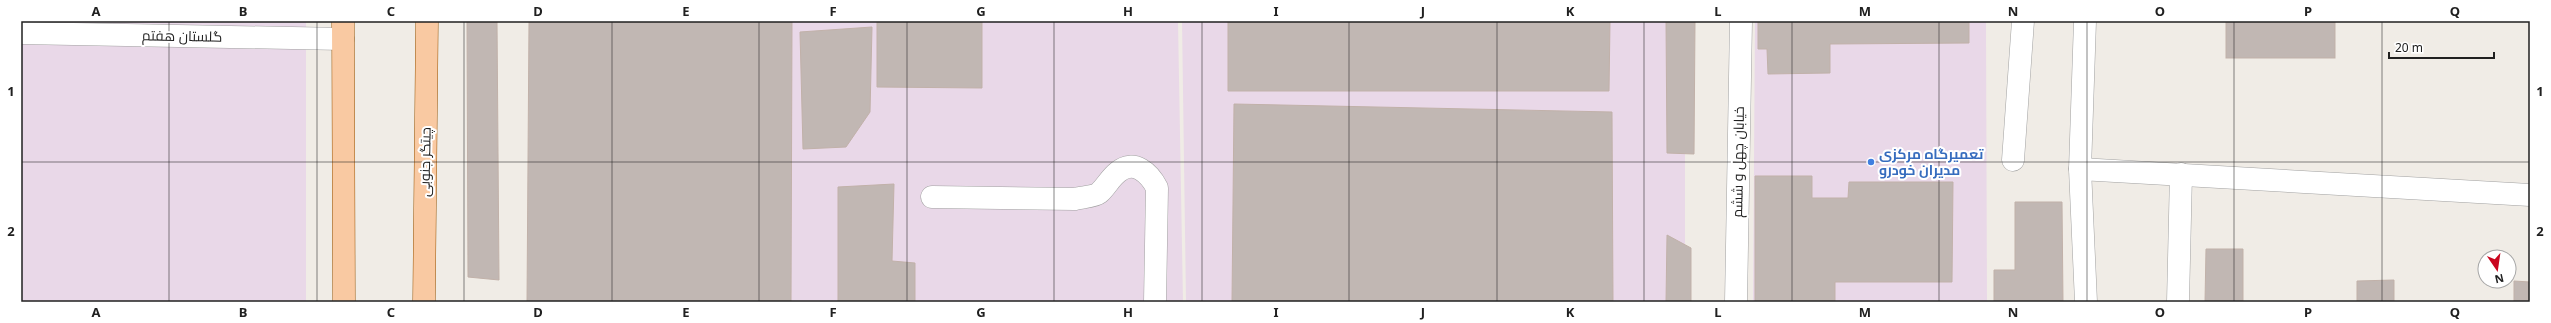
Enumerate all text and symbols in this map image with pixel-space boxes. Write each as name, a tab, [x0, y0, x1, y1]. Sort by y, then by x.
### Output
text: A	[92, 2, 101, 20]
text: B	[239, 2, 247, 20]
text: C	[387, 2, 395, 20]
text: D	[533, 2, 543, 20]
text: E	[682, 2, 690, 20]
text: F	[829, 2, 837, 20]
text: G	[976, 2, 986, 20]
text: H	[1123, 2, 1133, 20]
text: I	[1273, 2, 1279, 20]
text: J	[1420, 2, 1425, 20]
text: K	[1566, 2, 1575, 20]
text: L	[1714, 2, 1722, 20]
text: M	[1859, 2, 1871, 20]
text: N	[2008, 2, 2018, 20]
text: O	[2155, 2, 2165, 20]
text: P	[2304, 2, 2312, 20]
text: Q	[2450, 2, 2460, 20]
street label: گلستان هفتم	[142, 25, 222, 47]
scale bar	[2389, 34, 2494, 60]
text: 20 m	[2395, 39, 2423, 56]
text: 1	[7, 82, 15, 100]
text: 1	[2536, 82, 2544, 100]
street label: خیابان چهل و ششم	[1727, 106, 1749, 218]
street label: چیتگر جنوبی	[414, 127, 436, 197]
place label: تعمیرگاه مرکزی مدیران خودرو	[1879, 144, 1984, 179]
marker: تعمیرگاه مرکزی مدیران خودرو	[1866, 157, 1876, 167]
text: 2	[7, 222, 15, 240]
text: 2	[2536, 222, 2544, 240]
north arrow	[2477, 249, 2517, 289]
text: N	[2493, 271, 2505, 288]
text: A	[92, 303, 101, 321]
text: B	[239, 303, 247, 321]
text: C	[387, 303, 395, 321]
text: D	[533, 303, 543, 321]
text: E	[682, 303, 690, 321]
text: F	[829, 303, 837, 321]
text: G	[976, 303, 986, 321]
text: H	[1123, 303, 1133, 321]
text: I	[1273, 303, 1279, 321]
text: J	[1420, 303, 1425, 321]
text: K	[1566, 303, 1575, 321]
text: L	[1714, 303, 1722, 321]
text: M	[1859, 303, 1871, 321]
text: N	[2008, 303, 2018, 321]
text: O	[2155, 303, 2165, 321]
text: P	[2304, 303, 2312, 321]
text: Q	[2450, 303, 2460, 321]

